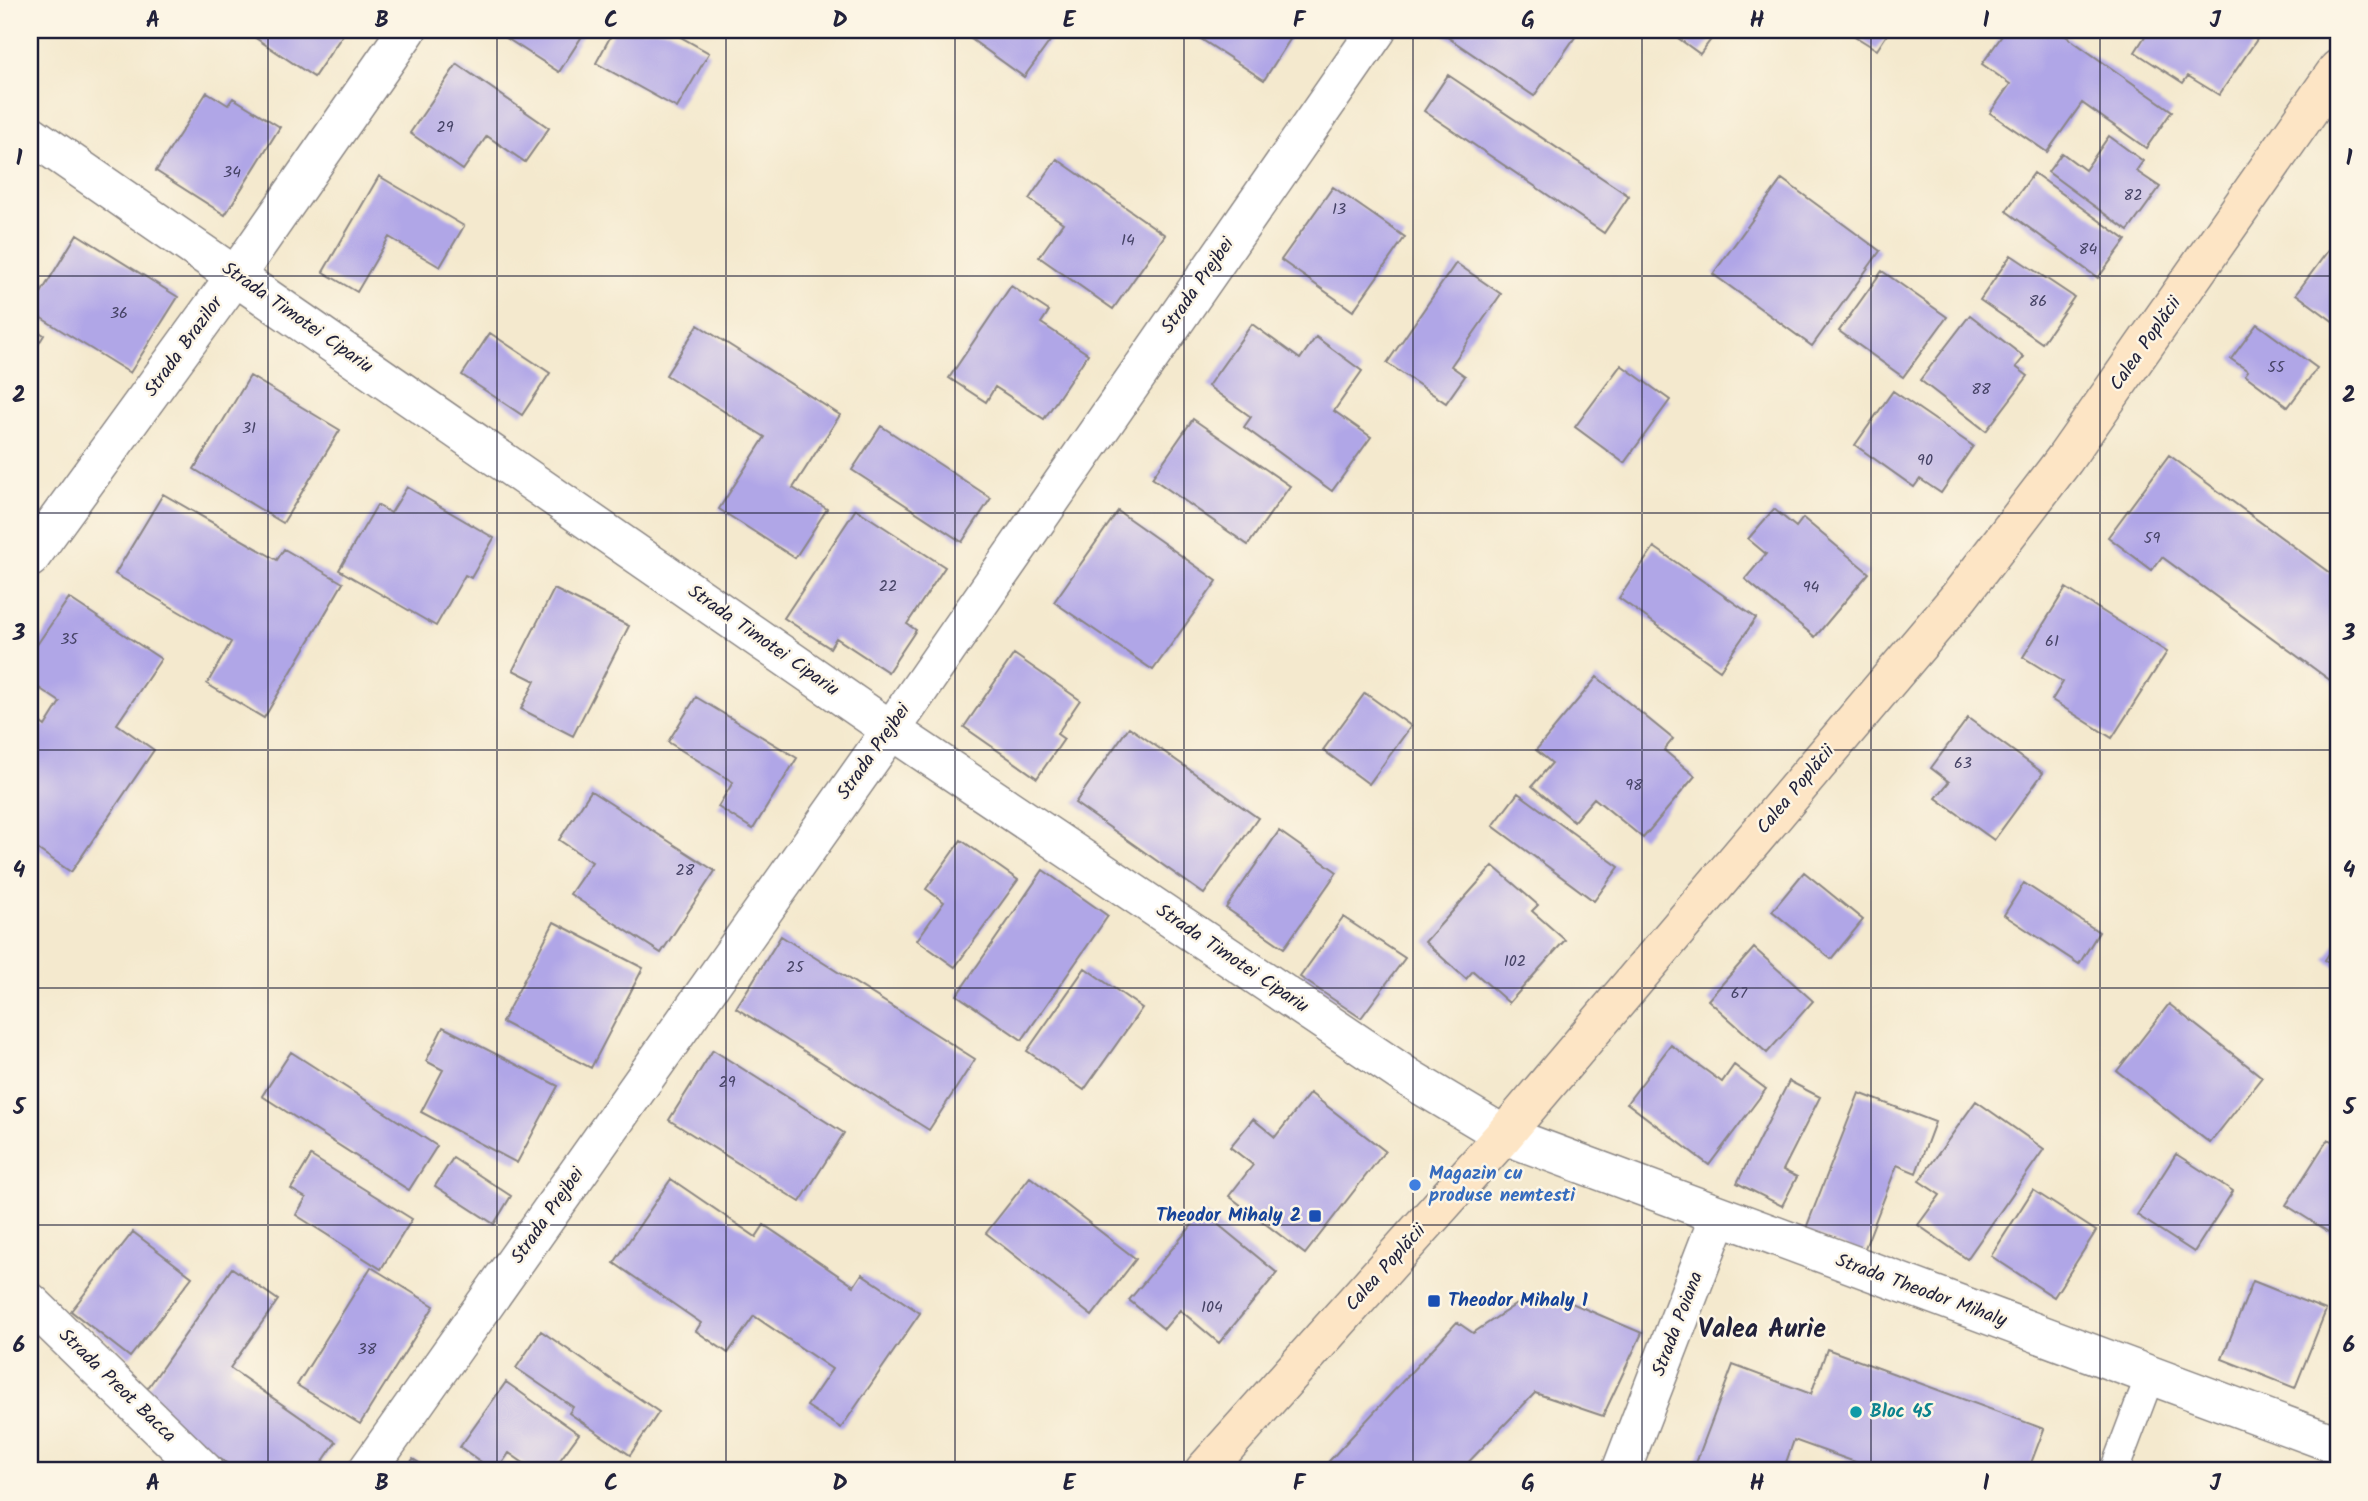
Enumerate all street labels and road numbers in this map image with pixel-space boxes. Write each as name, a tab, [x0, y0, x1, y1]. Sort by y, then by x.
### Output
street label: Strada Prejbei	[1154, 230, 1243, 340]
street label: Strada Timotei Cipariu	[215, 254, 379, 382]
street label: Strada Brazilor	[137, 289, 232, 404]
street label: Calea Poplăcii	[2102, 289, 2190, 397]
street label: Strada Timotei Cipariu	[681, 577, 845, 705]
street label: Strada Prejbei	[830, 696, 919, 806]
street label: Calea Poplăcii	[1749, 737, 1844, 841]
street label: Strada Timotei Cipariu	[1149, 897, 1315, 1021]
street label: Strada Prejbei	[504, 1160, 593, 1270]
street label: Calea Poplăcii	[1338, 1216, 1435, 1319]
street label: Strada Theodor Mihaly	[1831, 1246, 2012, 1336]
street label: Strada Poiana	[1644, 1267, 1712, 1381]
street label: Strada Preot Bacca	[51, 1322, 183, 1450]

